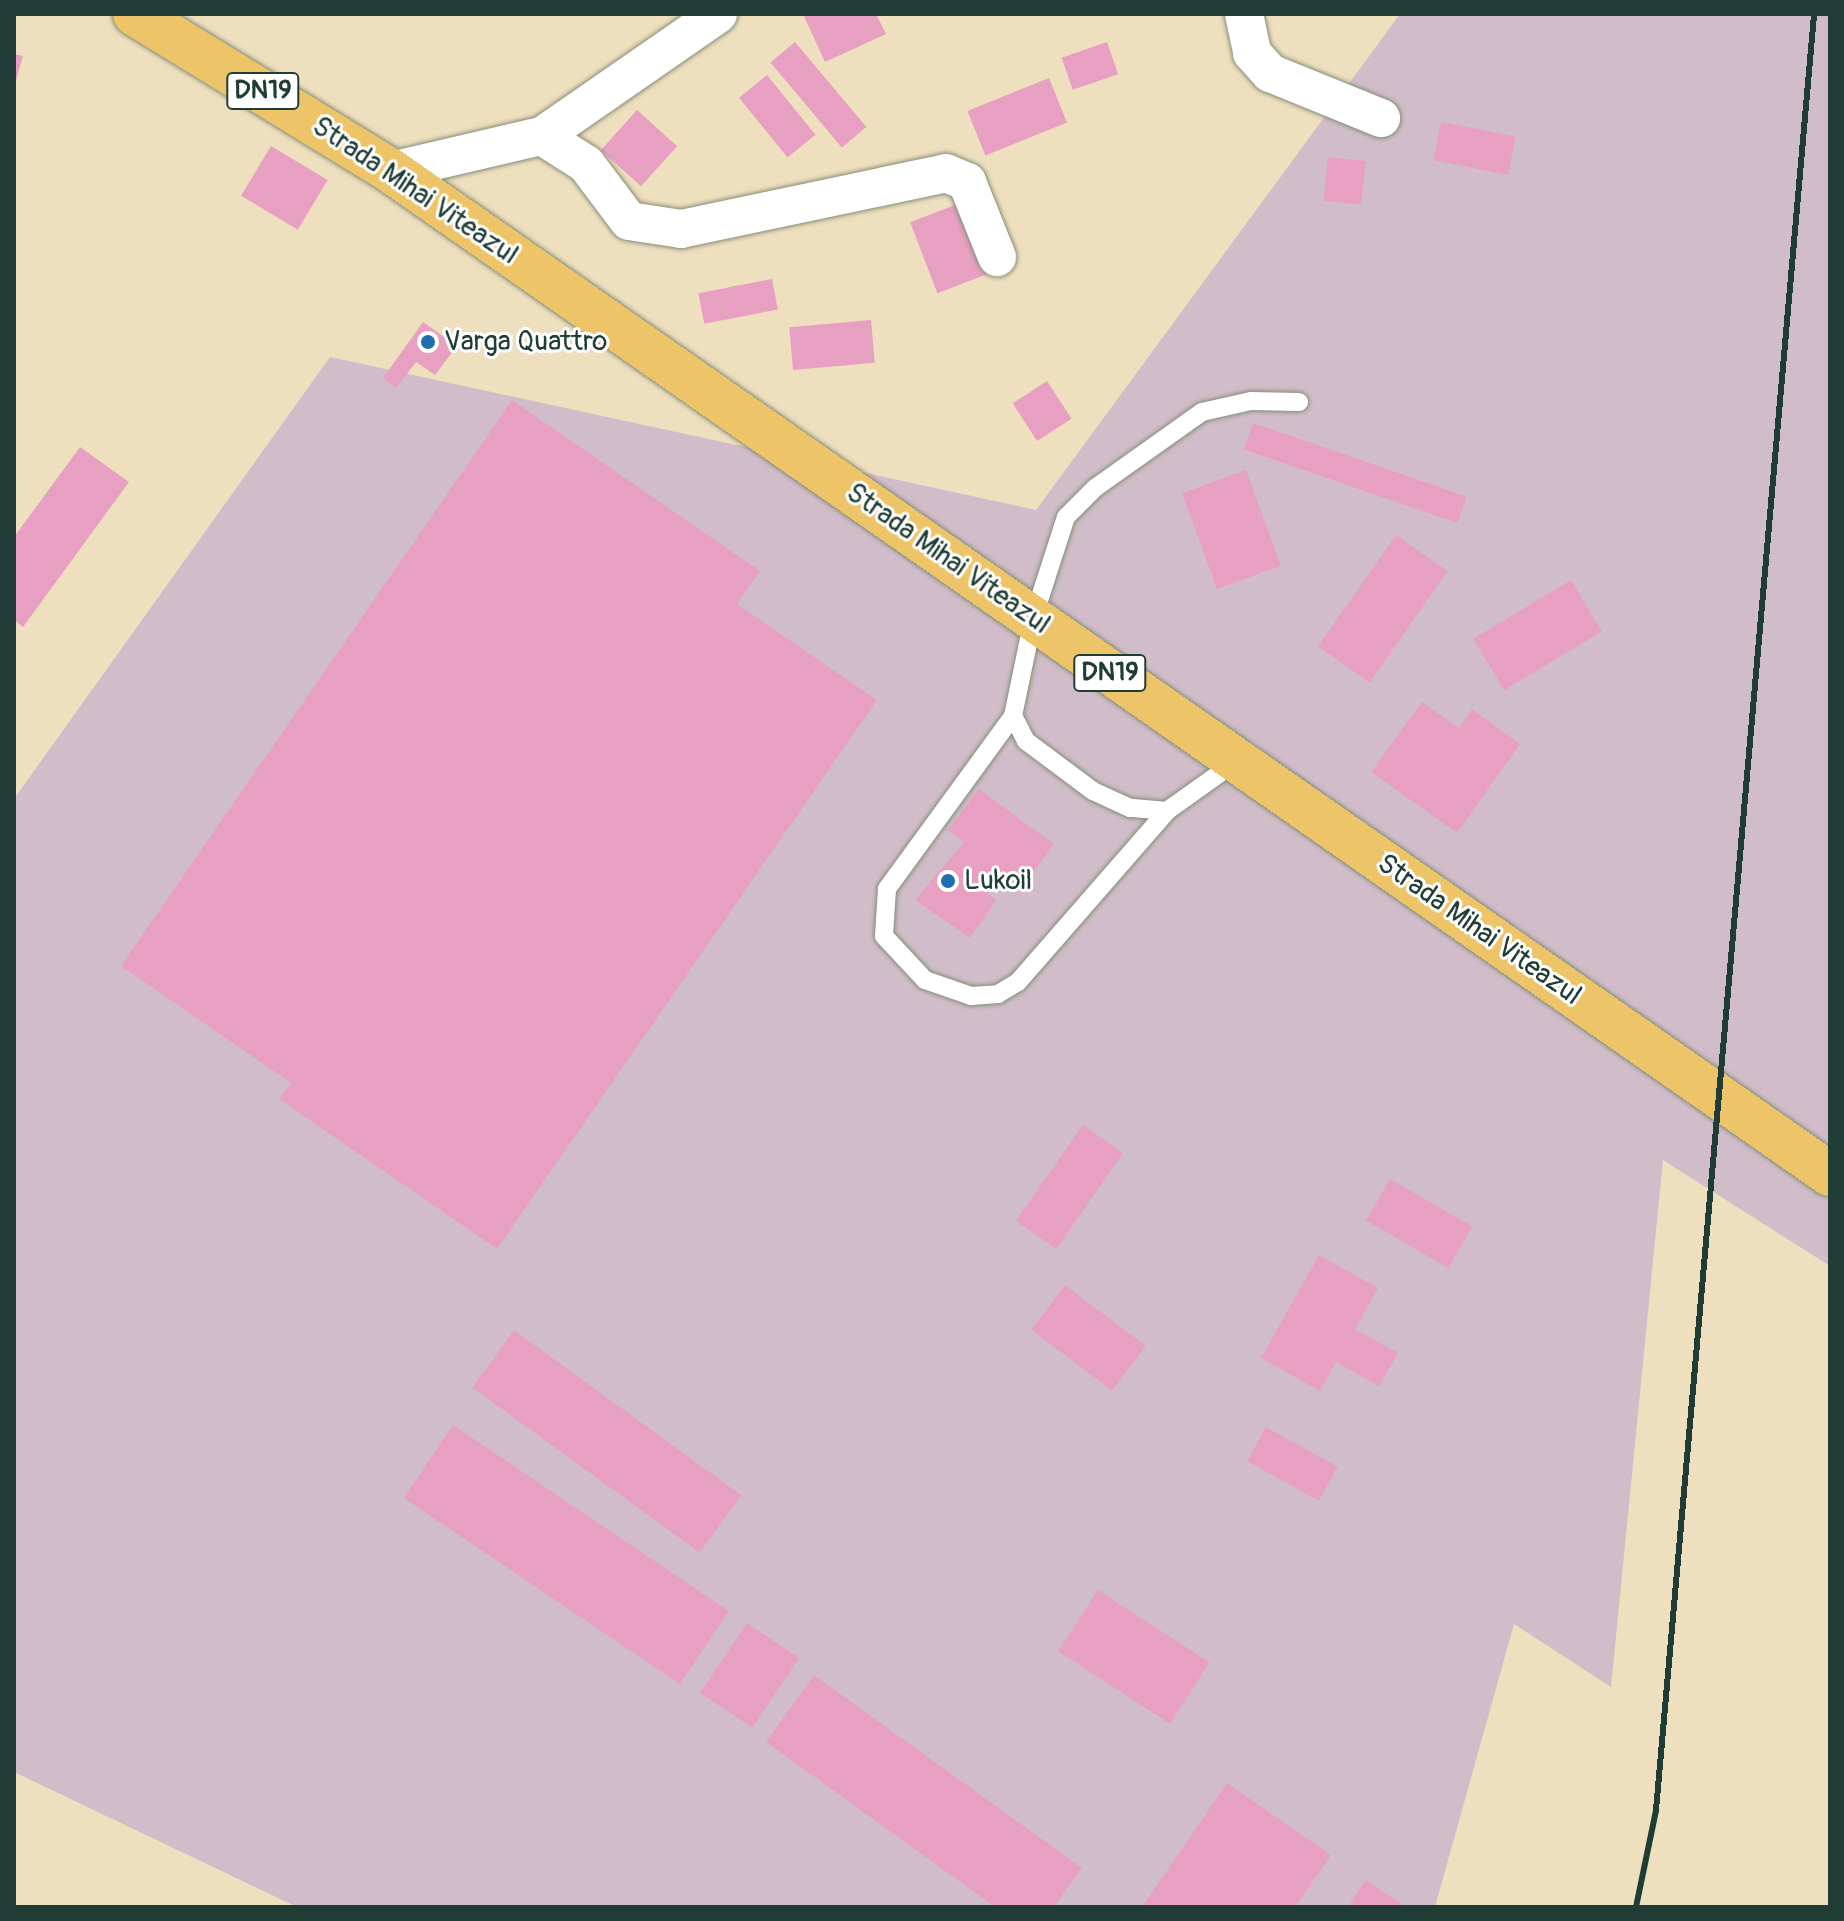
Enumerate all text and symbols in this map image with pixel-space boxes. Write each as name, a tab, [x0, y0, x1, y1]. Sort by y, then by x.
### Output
road number: DN19	[225, 69, 301, 113]
street label: Strada Mihai Viteazul	[306, 110, 524, 272]
place label: Varga Quattro	[444, 325, 607, 359]
marker: Varga Quattro	[419, 333, 437, 351]
street label: Strada Mihai Viteazul	[840, 476, 1056, 642]
road number: DN19	[1072, 651, 1148, 695]
street label: Strada Mihai Viteazul	[1371, 847, 1587, 1013]
place label: Lukoil	[964, 864, 1032, 898]
marker: Lukoil	[939, 872, 957, 890]

